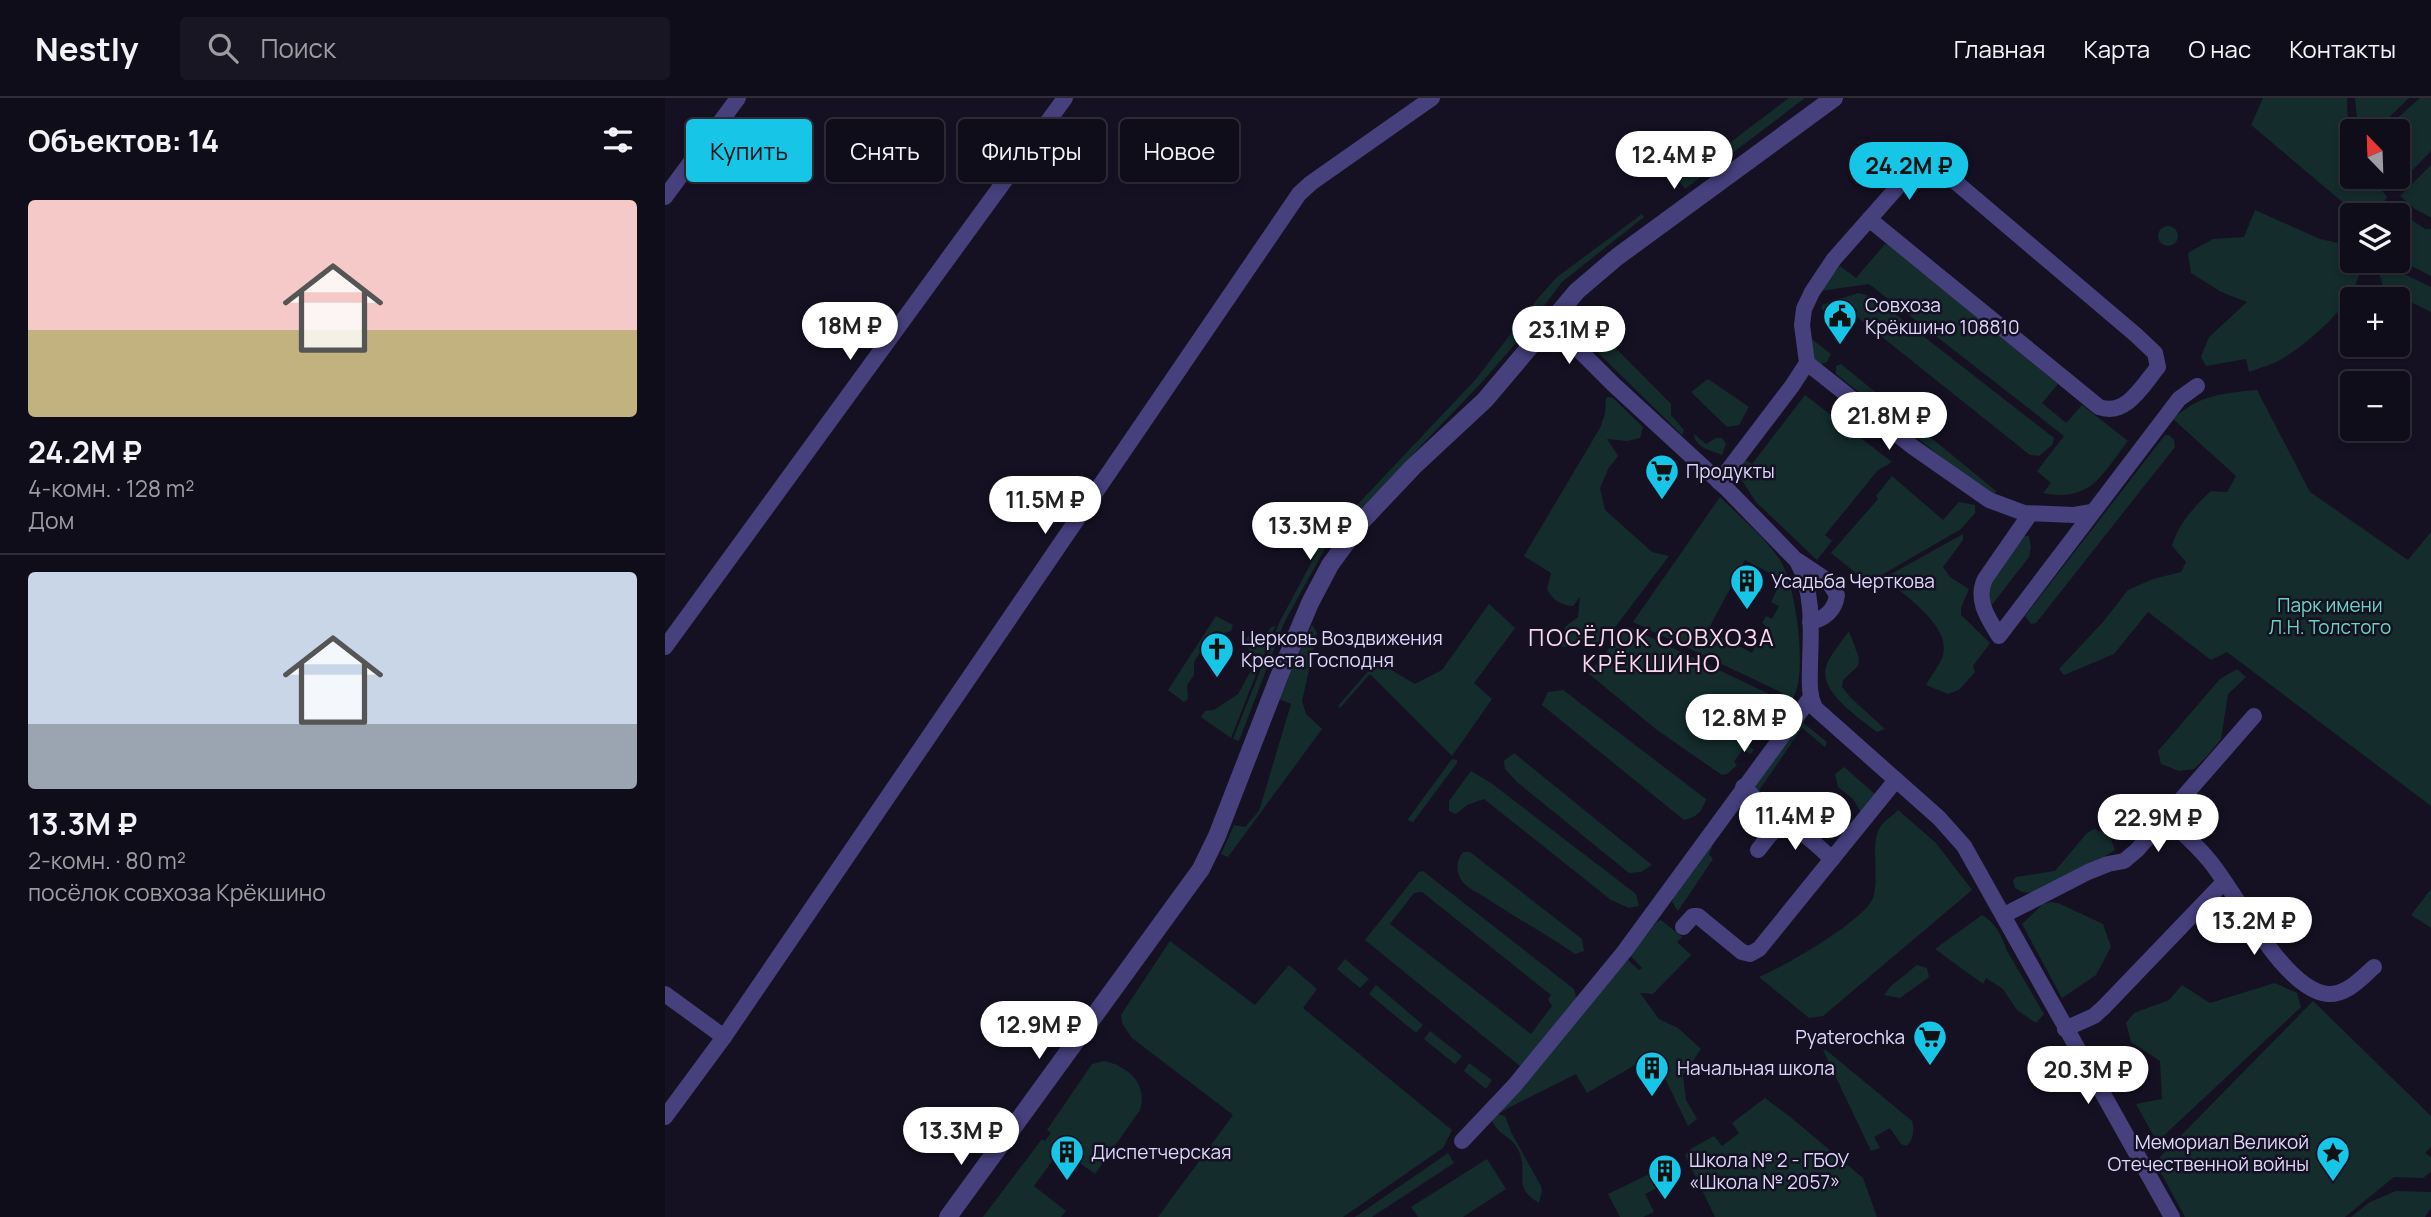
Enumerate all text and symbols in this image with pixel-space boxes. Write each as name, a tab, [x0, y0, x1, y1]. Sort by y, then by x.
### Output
search box	[180, 17, 670, 80]
text: Nestly	[35, 26, 138, 71]
icon: search	[204, 29, 242, 67]
text: Поиск	[260, 30, 336, 66]
text: Главная	[1954, 32, 2045, 65]
text: Карта	[2083, 32, 2150, 65]
text: О нас	[2188, 32, 2251, 65]
text: Контакты	[2289, 32, 2396, 65]
chip: Купить	[686, 119, 812, 182]
chip: Снять	[826, 119, 944, 182]
chip: Фильтры	[958, 119, 1106, 182]
chip: Новое	[1120, 119, 1239, 182]
north arrow	[2340, 119, 2410, 189]
map controls	[2340, 119, 2410, 441]
text: Объектов: 14	[28, 120, 219, 161]
icon: filters	[599, 121, 637, 159]
pin: 12.4M ₽	[1609, 132, 1739, 191]
text: 12.4M ₽	[1632, 138, 1716, 170]
pin: 24.2M ₽	[1844, 142, 1974, 202]
text: 24.2M ₽	[1865, 149, 1953, 181]
button: layers	[2340, 203, 2410, 273]
icon: home	[270, 245, 396, 371]
button: +	[2340, 287, 2410, 357]
place label: Совхоза Крёкшино 108810	[1865, 292, 2020, 340]
public building icon: Совхоза Крёкшино 108810	[1821, 297, 1859, 346]
pin: 18M ₽	[801, 302, 899, 362]
pin: 23.1M ₽	[1504, 306, 1634, 366]
text: 18M ₽	[818, 309, 882, 341]
text: 23.1M ₽	[1528, 313, 1610, 345]
button: −	[2340, 371, 2410, 441]
pin: 21.8M ₽	[1824, 392, 1954, 452]
text: 21.8M ₽	[1847, 399, 1931, 431]
text: 24.2M ₽	[28, 431, 142, 472]
supermarket icon: Продукты	[1643, 452, 1681, 501]
place label: Продукты	[1686, 458, 1775, 484]
text: 4-комн. · 128 m²	[28, 472, 194, 504]
pin: 11.5M ₽	[980, 476, 1110, 536]
text: 11.5M ₽	[1005, 483, 1085, 515]
pin: 13.3M ₽	[1245, 503, 1375, 562]
text: Дом	[28, 504, 74, 536]
text: 13.3M ₽	[1268, 509, 1352, 541]
building icon: Усадьба Черткова	[1728, 562, 1766, 611]
place label: Усадьба Черткова	[1771, 568, 1935, 594]
park label: Парк имени Л.Н. Толстого	[2269, 592, 2391, 640]
icon: home	[270, 617, 396, 743]
district label: ПОСЁЛОК СОВХОЗА КРЁКШИНО	[1528, 621, 1776, 679]
place label: Церковь Воздвижения Креста Господня	[1241, 625, 1443, 673]
church icon: Церковь Воздвижения Креста Господня	[1198, 630, 1236, 679]
pin: 12.8M ₽	[1679, 694, 1809, 754]
text: 12.8M ₽	[1702, 701, 1786, 733]
pin: 11.4M ₽	[1730, 792, 1860, 852]
pin: 22.9M ₽	[2093, 794, 2223, 854]
text: 11.4M ₽	[1755, 799, 1835, 831]
text: 22.9M ₽	[2114, 801, 2202, 833]
text: 13.3M ₽	[28, 803, 137, 844]
text: 2-комн. · 80 m²	[28, 844, 186, 876]
text: посёлок совхоза Крёкшино	[28, 876, 326, 908]
pin: 13.2M ₽	[2189, 898, 2319, 957]
text: 13.2M ₽	[2212, 904, 2296, 936]
pin: 12.9M ₽	[974, 1002, 1104, 1061]
text: 12.9M ₽	[996, 1008, 1082, 1040]
supermarket icon: Pyaterochka	[1911, 1018, 1949, 1067]
place label: Pyaterochka	[1795, 1024, 1905, 1050]
pin: 20.3M ₽	[2023, 1046, 2153, 1106]
building icon: Начальная школа	[1633, 1049, 1671, 1098]
text: 20.3M ₽	[2043, 1053, 2133, 1085]
place label: Начальная школа	[1677, 1055, 1835, 1081]
pin: 13.3M ₽	[896, 1108, 1026, 1167]
text: 13.3M ₽	[919, 1114, 1003, 1146]
place label: Мемориал Великой Отечественной войны	[2107, 1129, 2309, 1177]
building icon: Диспетчерская	[1048, 1133, 1086, 1182]
place icon: Мемориал Великой Отечественной войны	[2314, 1134, 2352, 1183]
place label: Диспетчерская	[1091, 1139, 1231, 1165]
place label: Школа № 2 - ГБОУ «Школа № 2057»	[1689, 1147, 1850, 1195]
building icon: Школа № 2 - ГБОУ «Школа № 2057»	[1646, 1152, 1684, 1201]

